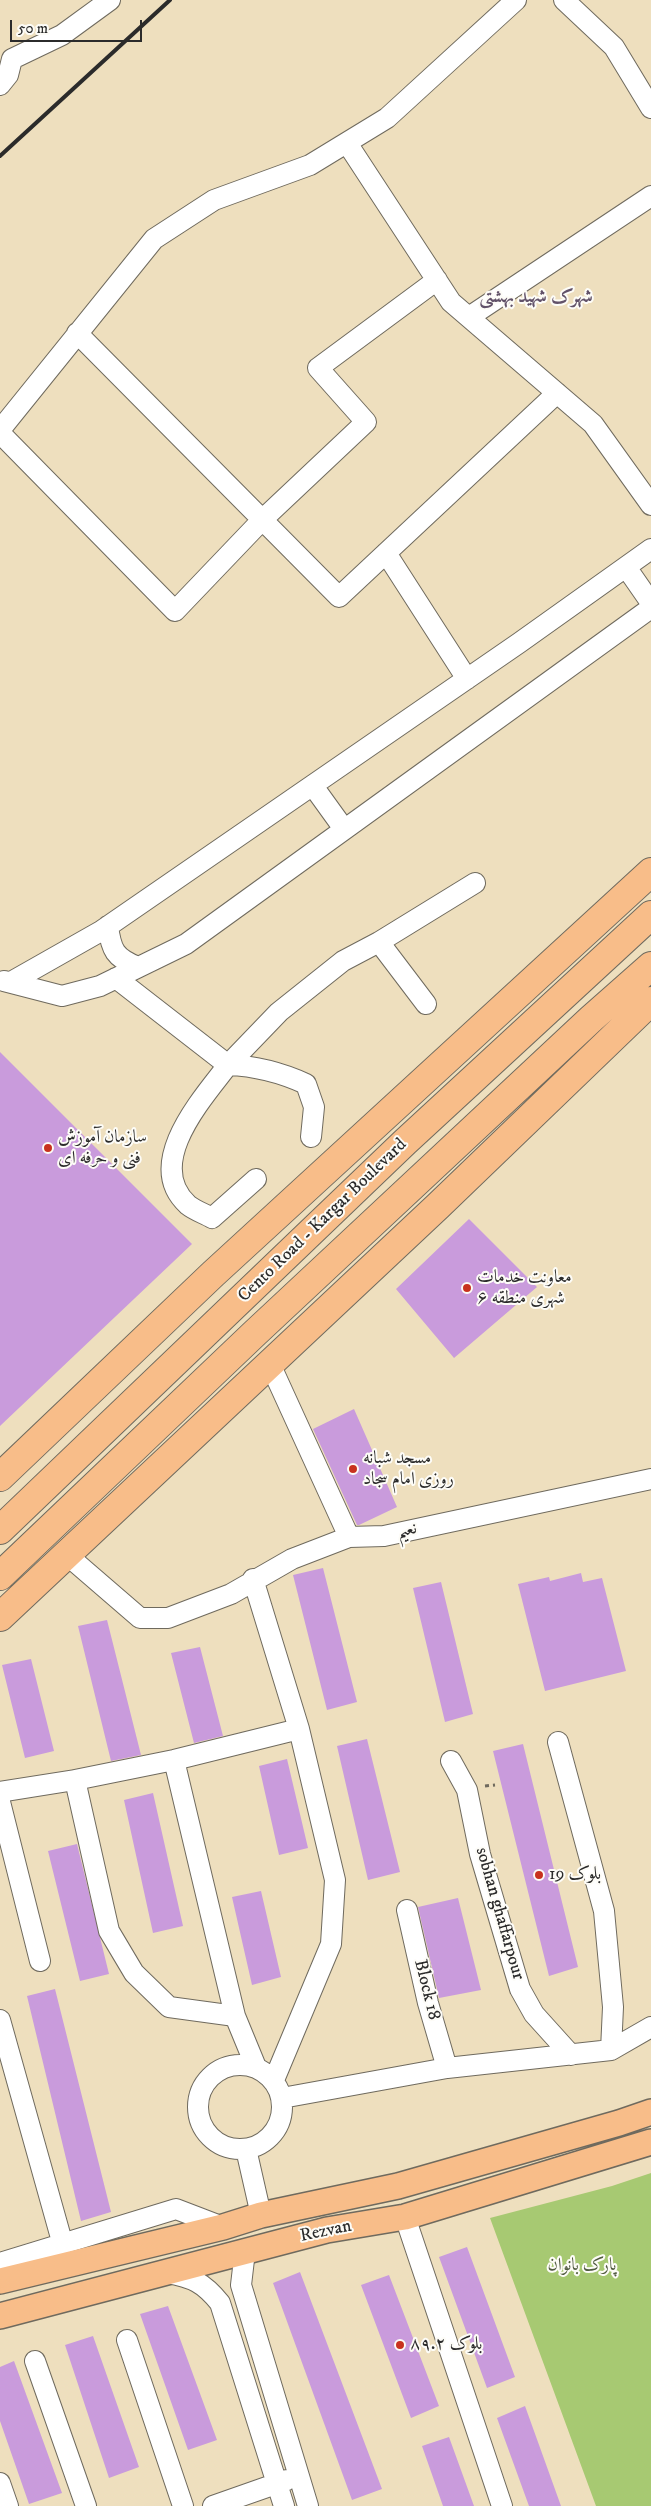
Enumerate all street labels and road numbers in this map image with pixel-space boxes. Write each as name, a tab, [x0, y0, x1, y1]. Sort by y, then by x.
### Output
street label: Cento Road - Kargar Boulevard	[234, 1135, 412, 1307]
street label: نعیم	[395, 1518, 419, 1544]
street label: sobhan ghaffarpour	[470, 1845, 528, 1983]
street label: Block 18	[408, 1958, 444, 2022]
street label: Rezvan	[298, 2216, 354, 2248]

